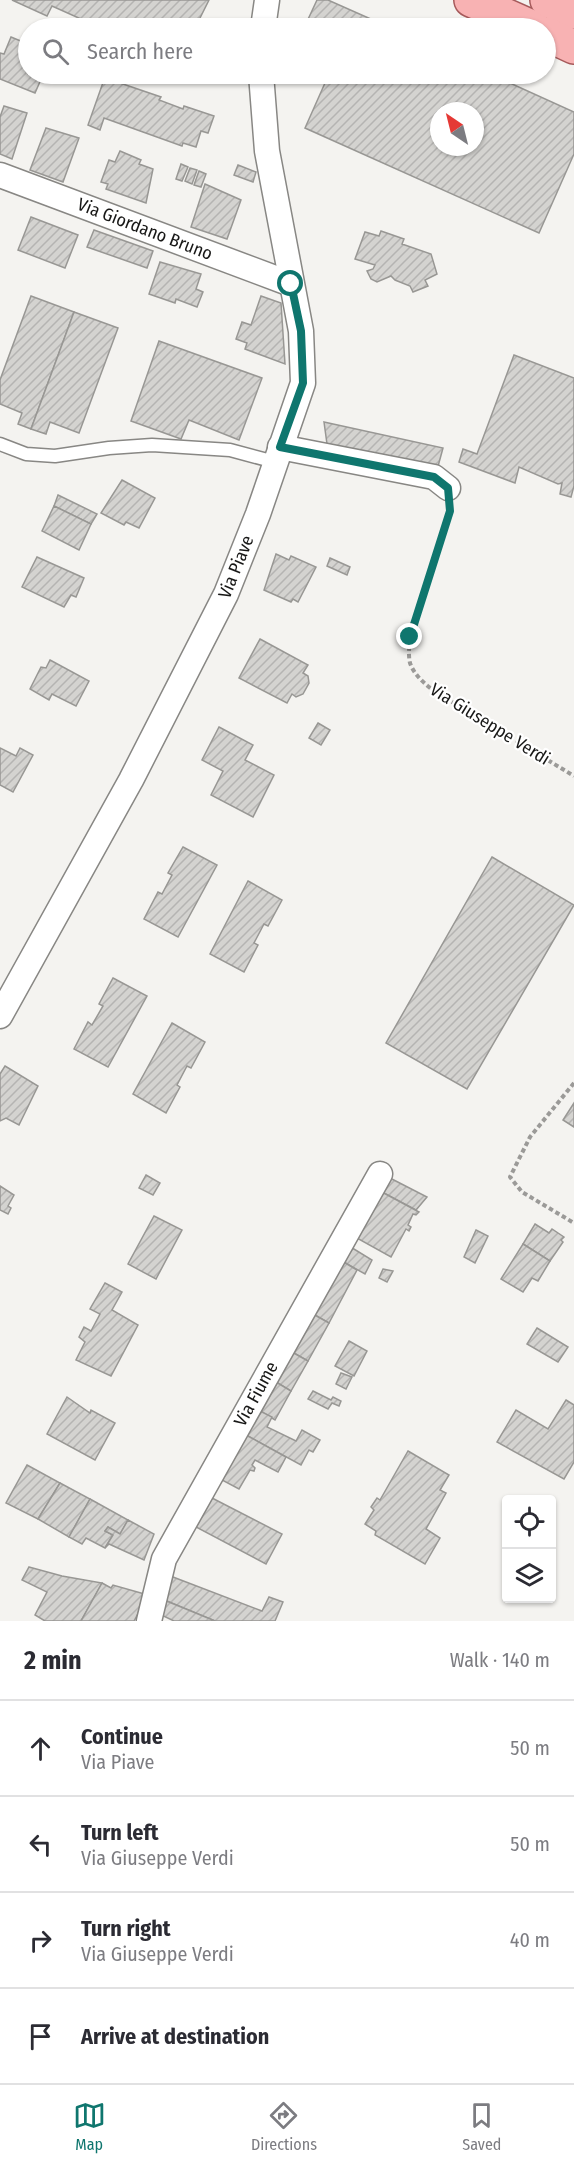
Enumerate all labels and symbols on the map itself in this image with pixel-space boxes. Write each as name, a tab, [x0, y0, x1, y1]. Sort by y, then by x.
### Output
north arrow	[430, 102, 484, 156]
street label: Via Giordano Bruno	[74, 193, 216, 265]
route start	[277, 270, 303, 296]
street label: Via Piave	[213, 532, 259, 602]
route end	[396, 623, 422, 649]
street label: Via Giuseppe Verdi	[426, 678, 554, 770]
street label: Via Fiume	[229, 1358, 283, 1430]

